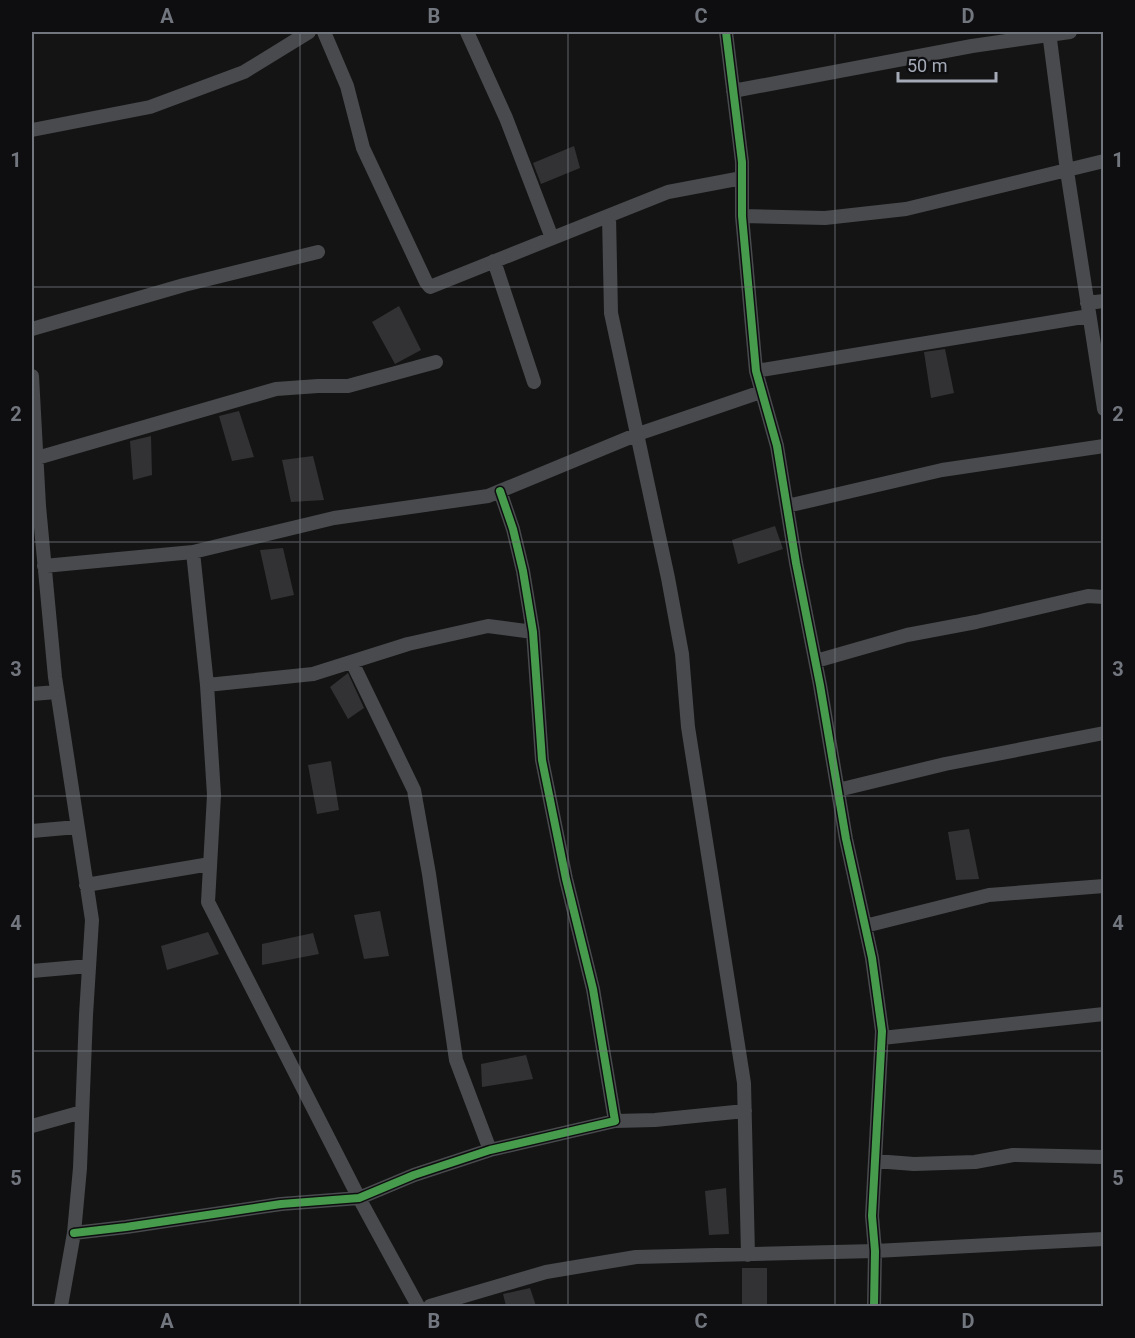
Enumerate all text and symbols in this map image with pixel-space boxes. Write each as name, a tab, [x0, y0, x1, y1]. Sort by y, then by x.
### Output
text: A	[160, 4, 174, 28]
text: B	[428, 4, 440, 28]
text: C	[694, 4, 708, 28]
text: D	[962, 4, 975, 28]
scale bar	[898, 45, 996, 83]
text: 50 m	[907, 55, 947, 76]
text: 1	[10, 148, 22, 172]
text: 1	[1112, 148, 1124, 172]
text: 2	[10, 402, 22, 426]
text: 2	[1112, 402, 1124, 426]
text: 3	[10, 657, 22, 681]
text: 3	[1112, 657, 1124, 681]
text: 4	[10, 911, 22, 935]
text: 4	[1112, 911, 1124, 935]
text: 5	[10, 1166, 22, 1190]
text: 5	[1112, 1166, 1124, 1190]
text: A	[160, 1309, 174, 1333]
text: B	[428, 1309, 440, 1333]
text: C	[694, 1309, 708, 1333]
text: D	[962, 1309, 975, 1333]

